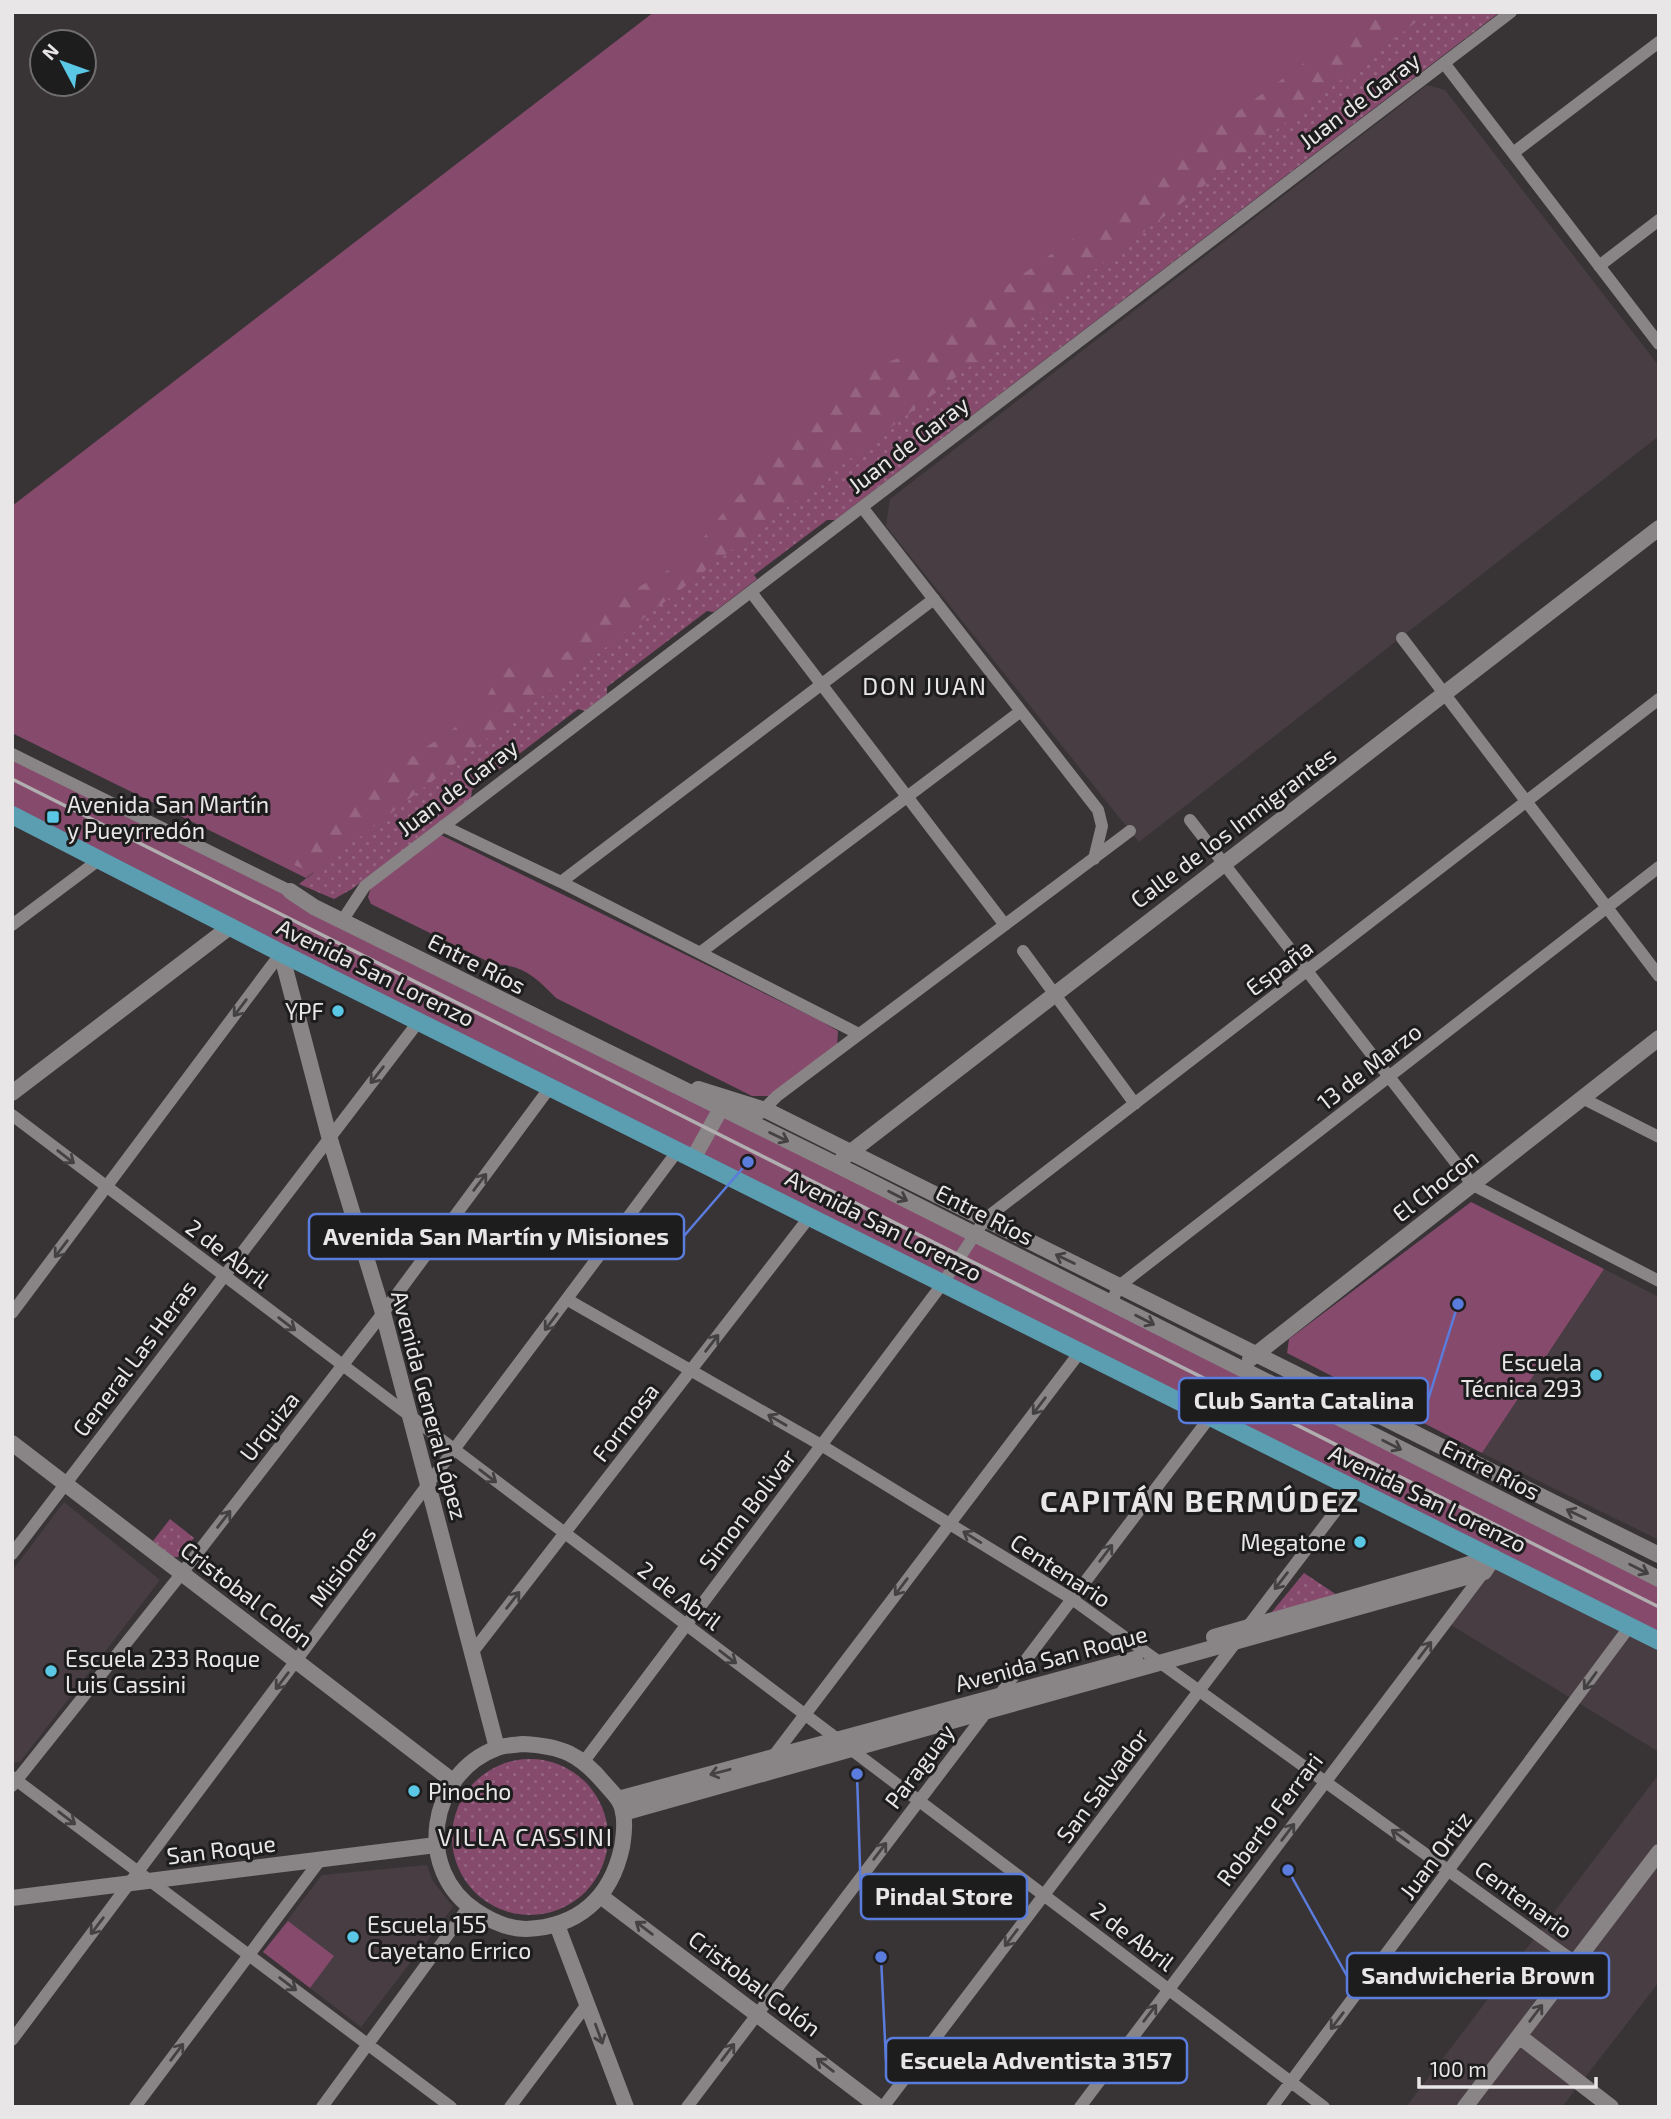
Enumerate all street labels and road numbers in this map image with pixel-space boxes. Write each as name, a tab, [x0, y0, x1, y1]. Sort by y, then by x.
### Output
street label: Juan de Garay	[1293, 46, 1425, 154]
street label: Juan de Garay	[842, 390, 974, 498]
street label: Juan de Garay	[391, 733, 523, 841]
street label: Calle de los Inmigrantes	[1125, 740, 1341, 914]
street label: Avenida San Lorenzo	[273, 912, 479, 1032]
street label: Entre Ríos	[423, 926, 531, 1000]
street label: España	[1240, 933, 1318, 1001]
street label: 13 de Marzo	[1311, 1017, 1427, 1115]
street label: El Chocon	[1386, 1143, 1484, 1227]
street label: Avenida San Lorenzo	[781, 1163, 987, 1287]
street label: Entre Ríos	[931, 1177, 1039, 1251]
street label: 2 de Abril	[181, 1213, 275, 1294]
street label: General Las Heras	[66, 1274, 202, 1442]
street label: Avenida General López	[386, 1287, 474, 1523]
street label: Formosa	[586, 1377, 664, 1467]
street label: Urquiza	[233, 1386, 305, 1466]
street label: Entre Ríos	[1437, 1432, 1545, 1506]
street label: Avenida San Lorenzo	[1325, 1438, 1531, 1558]
street label: Simon Bolivar	[692, 1443, 802, 1575]
street label: Misiones	[303, 1520, 381, 1612]
street label: Centenario	[1006, 1527, 1116, 1613]
street label: Cristobal Colón	[175, 1535, 319, 1653]
street label: 2 de Abril	[633, 1555, 727, 1636]
street label: Avenida San Roque	[952, 1619, 1150, 1697]
street label: Paraguay	[878, 1718, 960, 1814]
street label: San Salvador	[1050, 1722, 1154, 1848]
street label: Roberto Ferrari	[1210, 1747, 1328, 1891]
street label: Juan Ortiz	[1393, 1806, 1477, 1904]
street label: San Roque	[165, 1828, 277, 1870]
street label: Centenario	[1470, 1854, 1578, 1944]
street label: 2 de Abril	[1086, 1896, 1180, 1977]
street label: Cristobal Colón	[683, 1924, 827, 2042]

